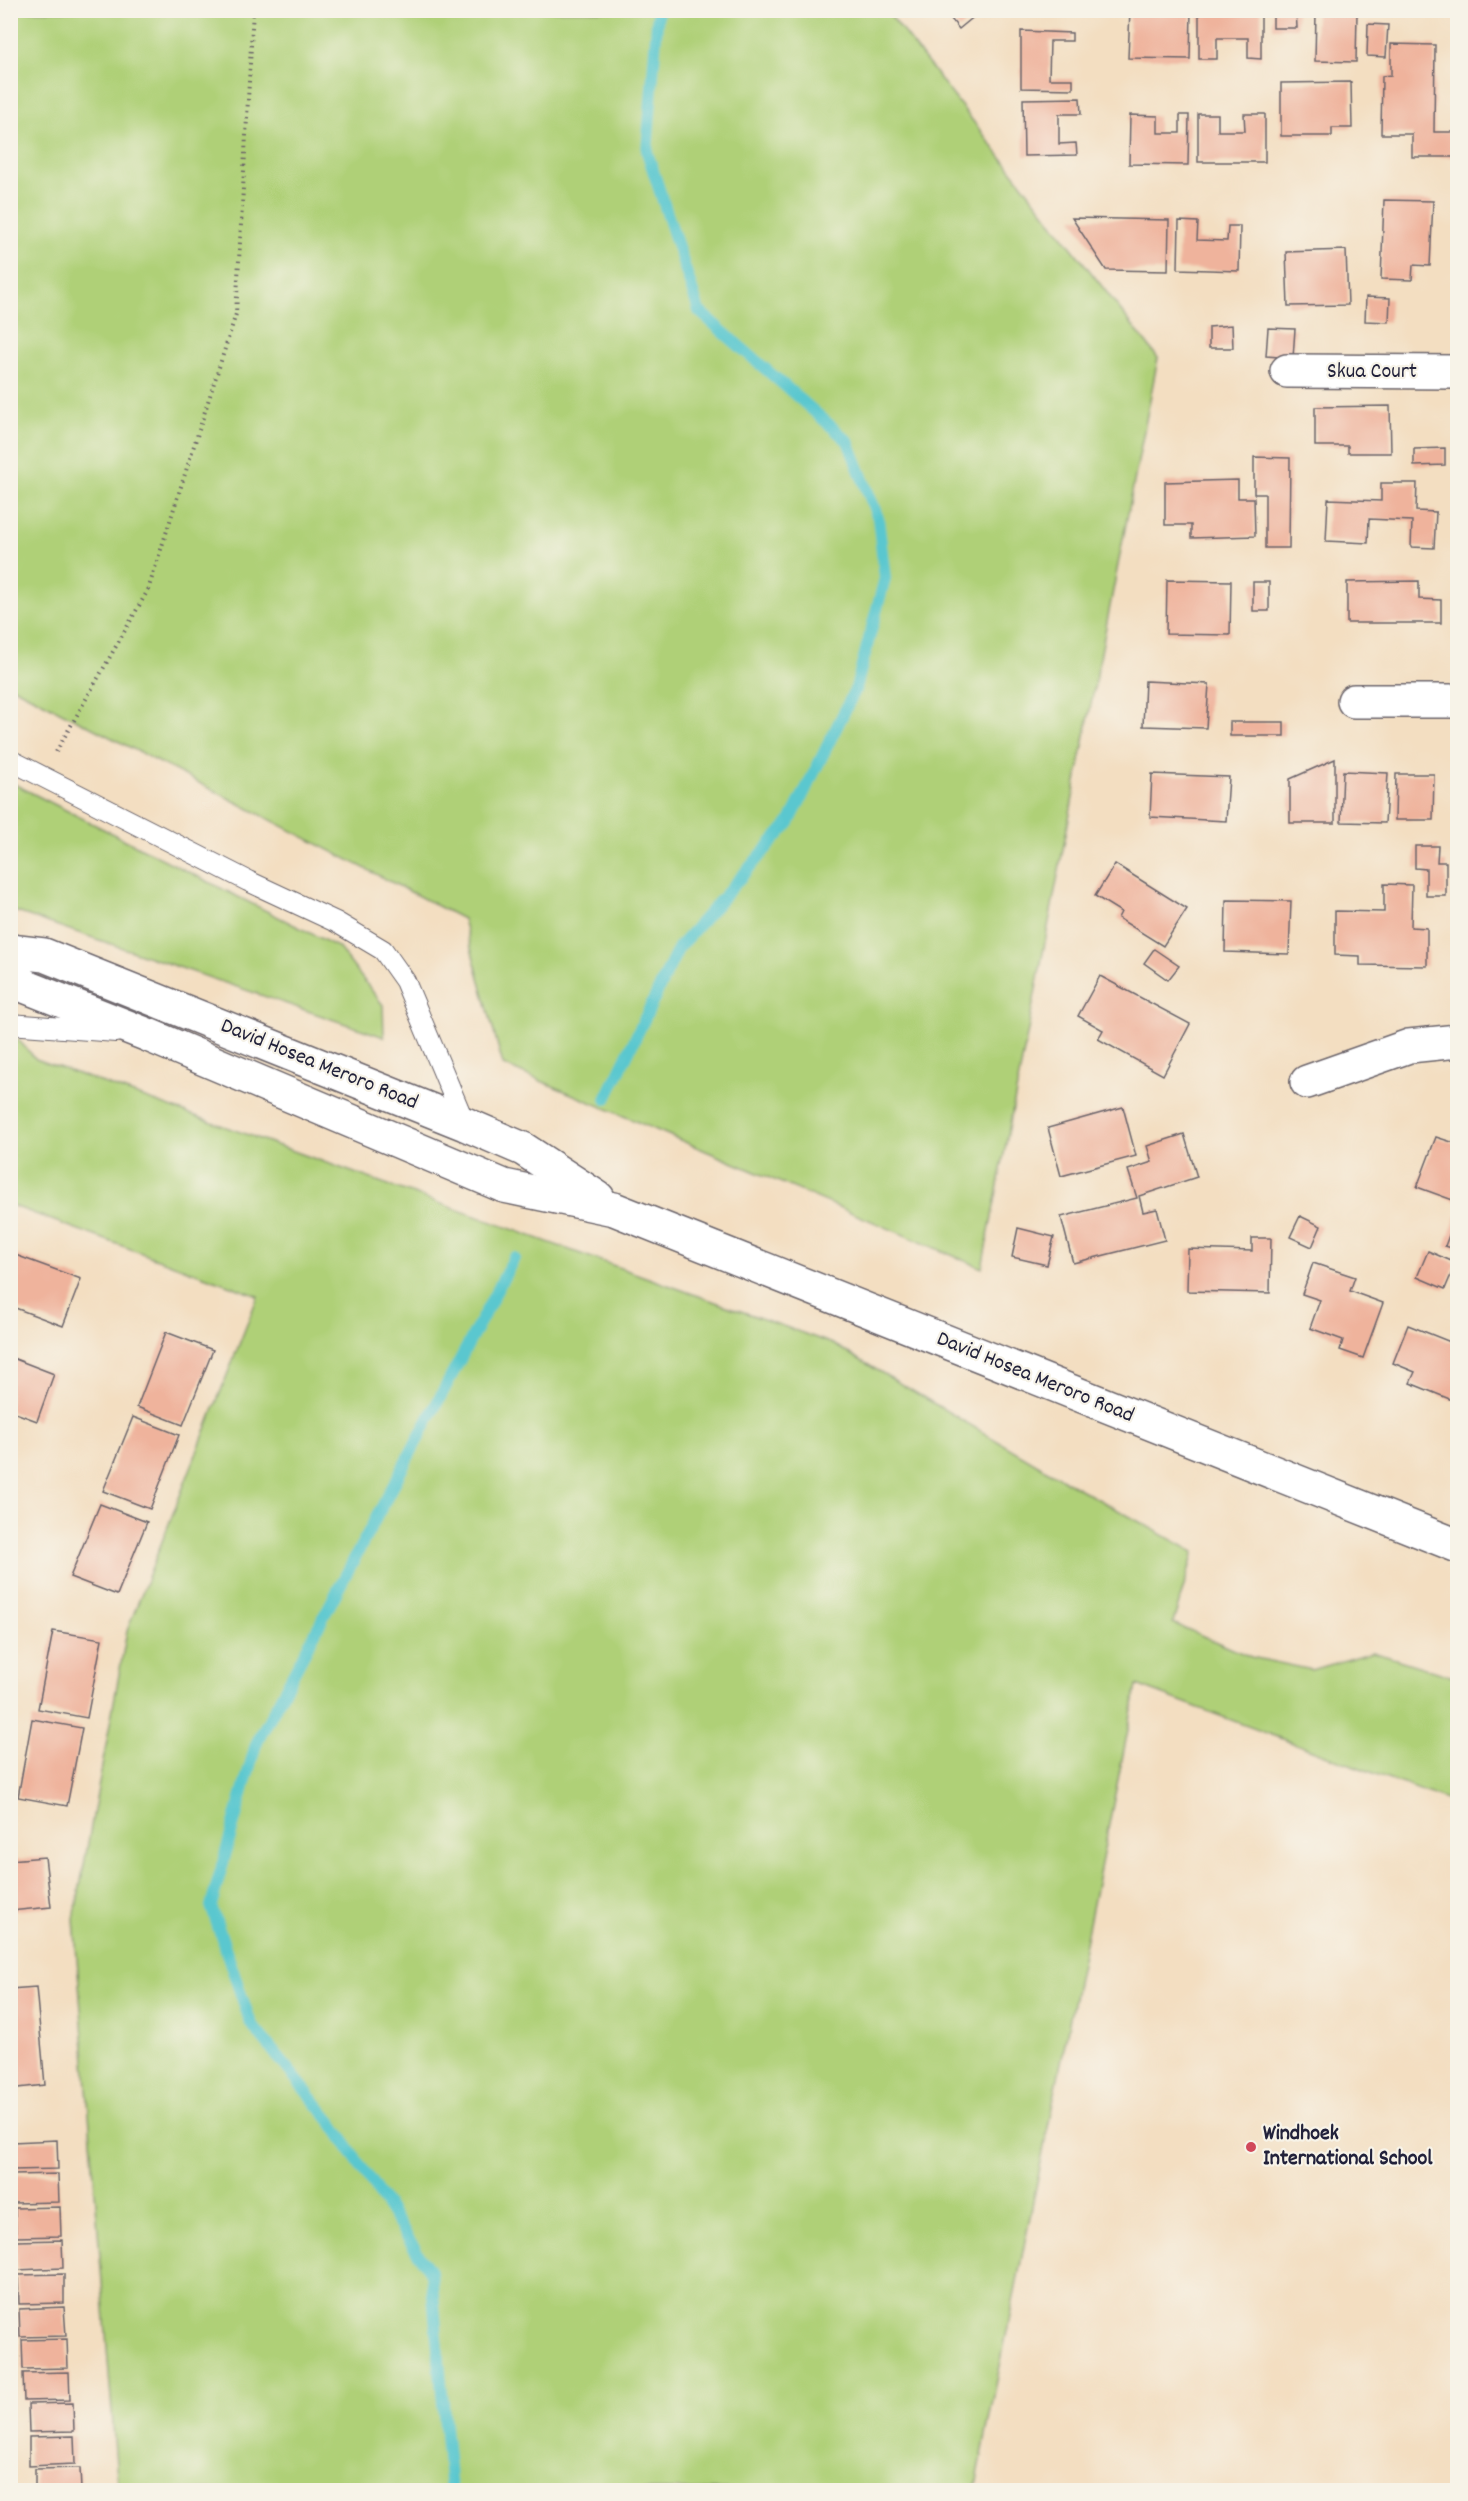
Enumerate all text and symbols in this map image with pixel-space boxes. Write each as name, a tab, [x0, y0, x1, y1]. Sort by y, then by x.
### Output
street label: Skua Court	[1327, 357, 1417, 388]
street label: David Hosea Meroro Road	[216, 1011, 422, 1119]
street label: David Hosea Meroro Road	[932, 1324, 1138, 1432]
place label: Windhoek International School	[1263, 2119, 1433, 2175]
marker: Windhoek International School	[1244, 2140, 1258, 2154]

